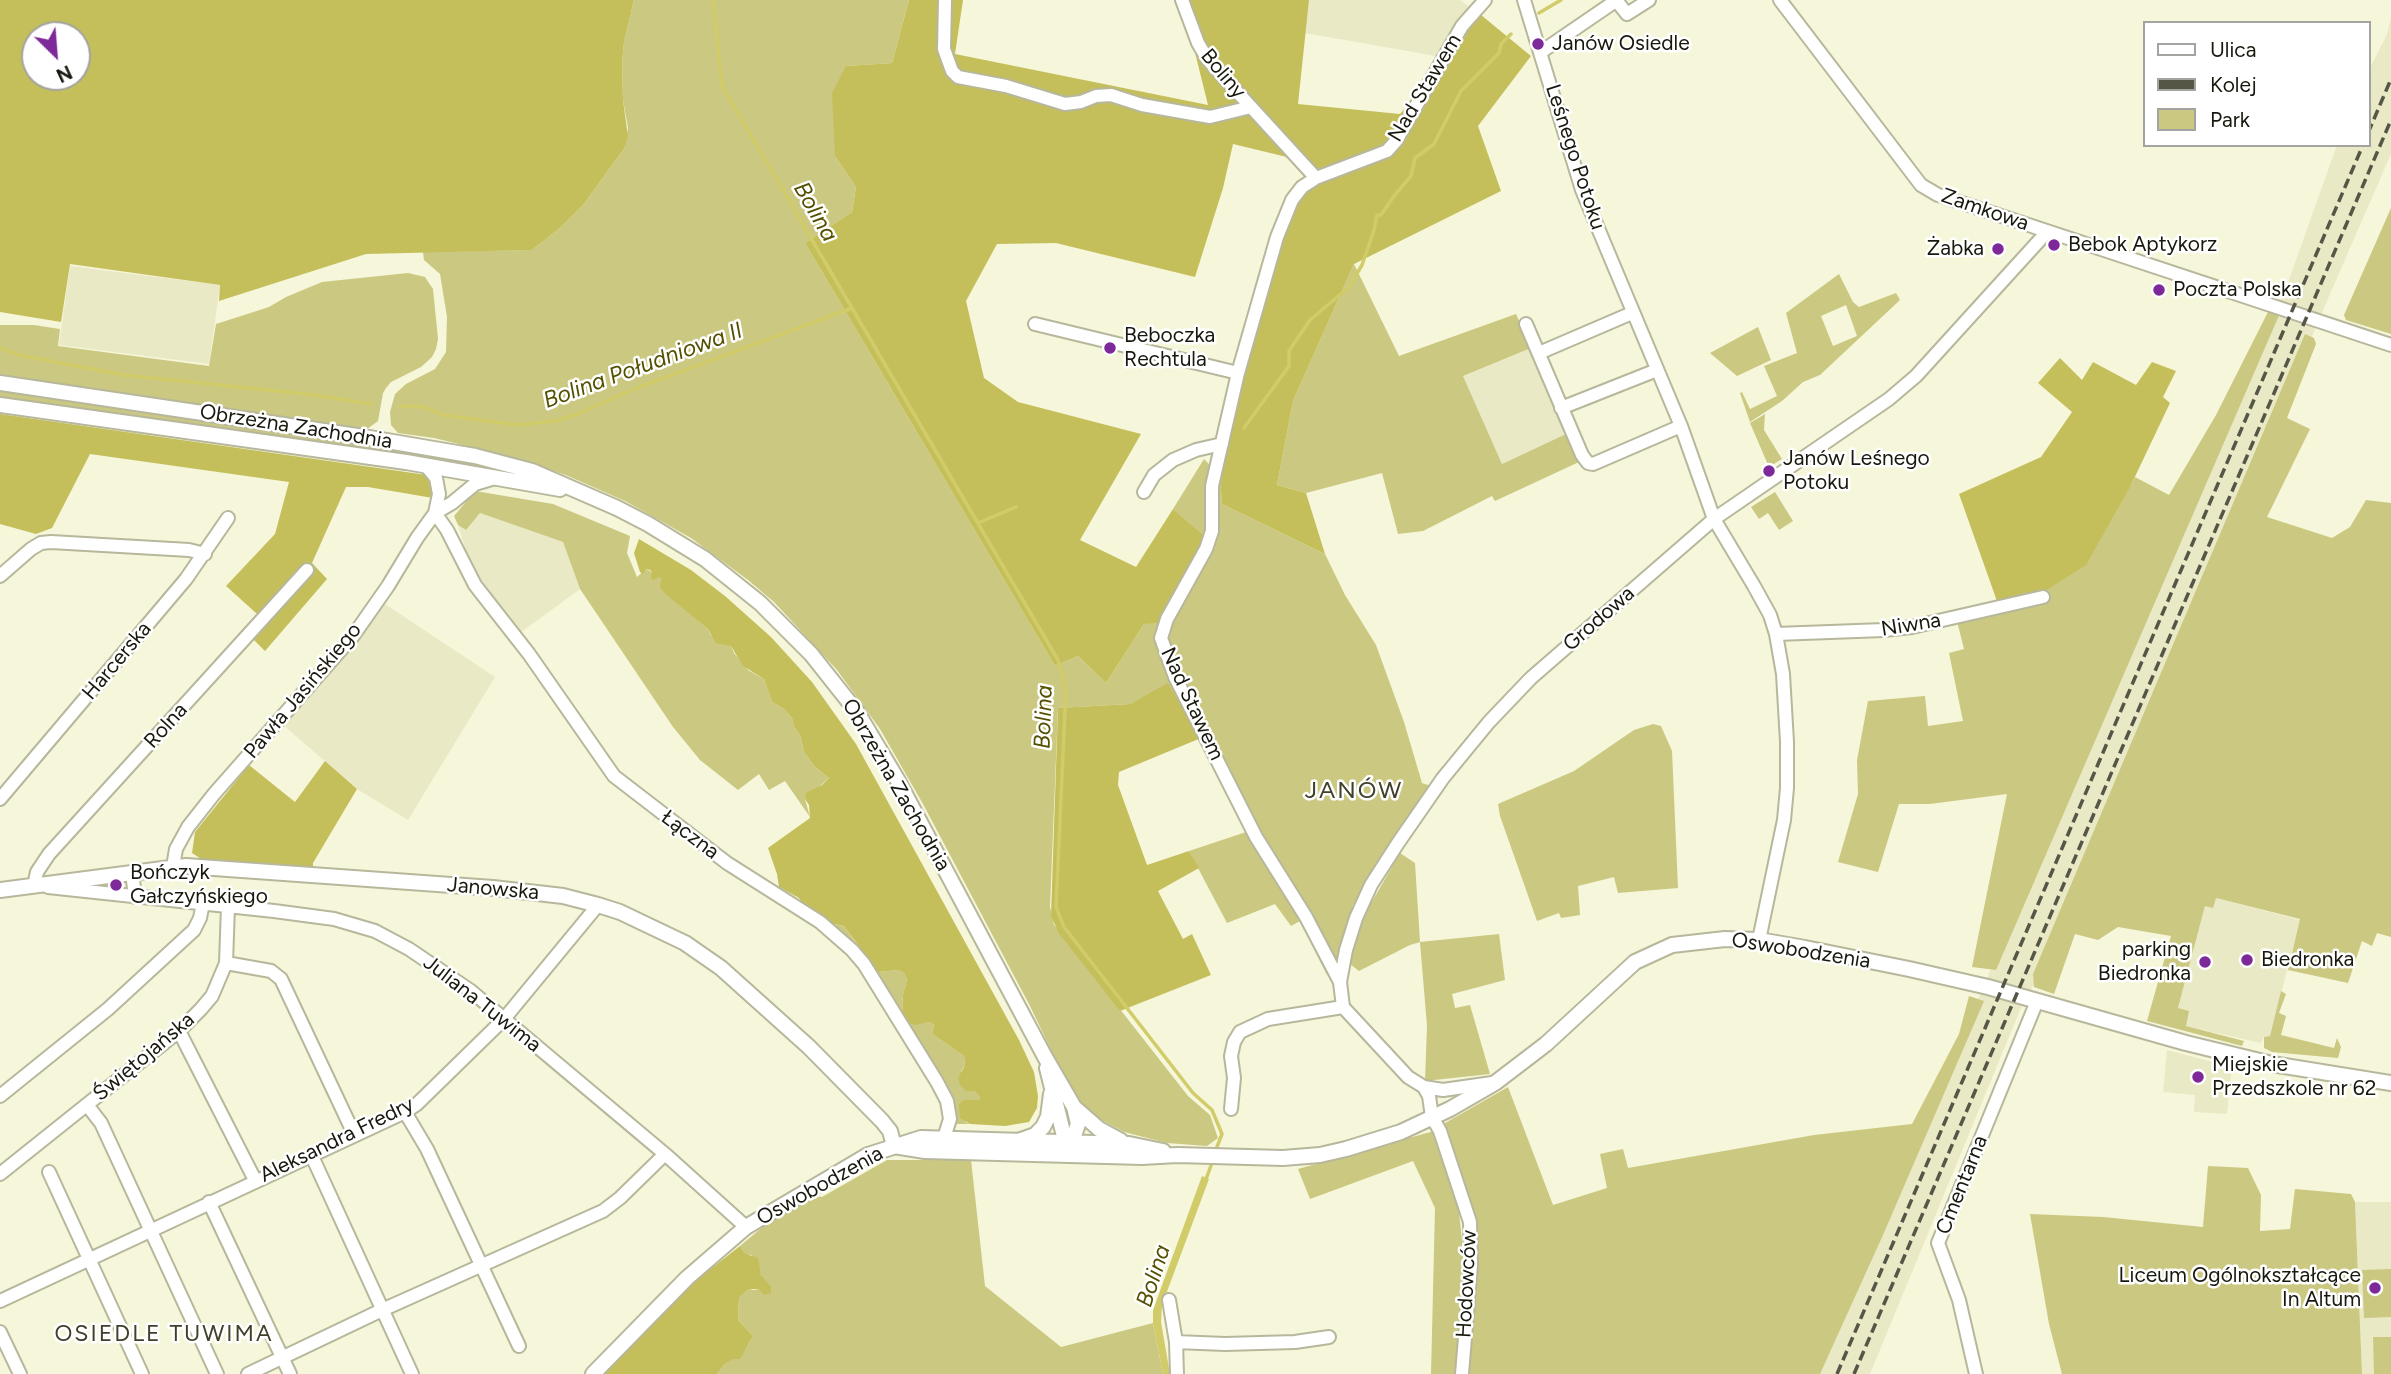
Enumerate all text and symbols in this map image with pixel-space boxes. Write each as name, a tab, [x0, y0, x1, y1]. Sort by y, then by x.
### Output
north arrow	[21, 21, 91, 91]
legend	[2142, 21, 2370, 147]
street label: Nad Stawem	[1383, 30, 1467, 146]
place label: Janów Osiedle	[1552, 31, 1690, 57]
marker: Janów Osiedle	[1530, 36, 1546, 52]
text: Ulica	[2210, 37, 2256, 62]
street label: Boliny	[1195, 44, 1251, 104]
text: N	[53, 60, 76, 87]
text: Kolej	[2210, 72, 2257, 97]
street label: Leśnego Potoku	[1540, 81, 1610, 233]
text: Park	[2210, 107, 2250, 132]
water label: Bolina	[787, 177, 843, 247]
street label: Zamkowa	[1938, 183, 2032, 237]
place label: Bebok Aptykorz	[2068, 232, 2217, 258]
place label: Żabka	[1927, 236, 1984, 262]
marker: Bebok Aptykorz	[2046, 237, 2062, 253]
marker: Żabka	[1990, 241, 2006, 257]
place label: Poczta Polska	[2173, 277, 2302, 303]
marker: Poczta Polska	[2151, 282, 2167, 298]
water label: Bolina Południowa II	[540, 317, 746, 415]
place label: Beboczka Rechtula	[1124, 323, 1215, 373]
marker: Beboczka Rechtula	[1102, 340, 1118, 356]
street label: Obrzeżna Zachodnia	[198, 399, 394, 455]
place label: Janów Leśnego Potoku	[1783, 446, 1930, 496]
marker: Janów Leśnego Potoku	[1761, 463, 1777, 479]
street label: Grodowa	[1558, 581, 1640, 657]
street label: Niwna	[1879, 608, 1943, 642]
street label: Harcerska	[77, 617, 157, 705]
street label: Pawła Jasińskiego	[239, 618, 367, 764]
street label: Nad Stawem	[1155, 644, 1229, 764]
water label: Bolina	[1029, 684, 1059, 750]
street label: Obrzeżna Zachodnia	[836, 695, 956, 875]
street label: Rolna	[139, 698, 193, 754]
district label: JANÓW	[1305, 777, 1403, 805]
street label: Łączna	[656, 805, 724, 865]
place label: Bończyk Gałczyńskiego	[130, 860, 268, 910]
street label: Janowska	[446, 872, 540, 906]
marker: Bończyk Gałczyńskiego	[108, 877, 124, 893]
street label: Oswobodzenia	[1730, 928, 1872, 974]
place label: parking Biedronka	[2098, 937, 2191, 987]
place label: Biedronka	[2261, 947, 2354, 973]
street label: Juliana Tuwima	[418, 950, 546, 1058]
marker: Biedronka	[2239, 952, 2255, 968]
marker: parking Biedronka	[2197, 954, 2213, 970]
street label: Świętojańska	[88, 1007, 200, 1107]
place label: Miejskie Przedszkole nr 62	[2212, 1052, 2376, 1102]
marker: Miejskie Przedszkole nr 62	[2190, 1069, 2206, 1085]
street label: Aleksandra Fredry	[256, 1092, 418, 1188]
street label: Cmentarna	[1931, 1132, 1993, 1238]
street label: Oswobodzenia	[753, 1141, 887, 1231]
street label: Hodowców	[1452, 1229, 1482, 1339]
water label: Bolina	[1131, 1241, 1177, 1311]
place label: Liceum Ogólnokształcące In Altum	[2119, 1263, 2361, 1313]
marker: Liceum Ogólnokształcące In Altum	[2367, 1280, 2383, 1296]
district label: OSIEDLE TUWIMA	[56, 1320, 272, 1348]

